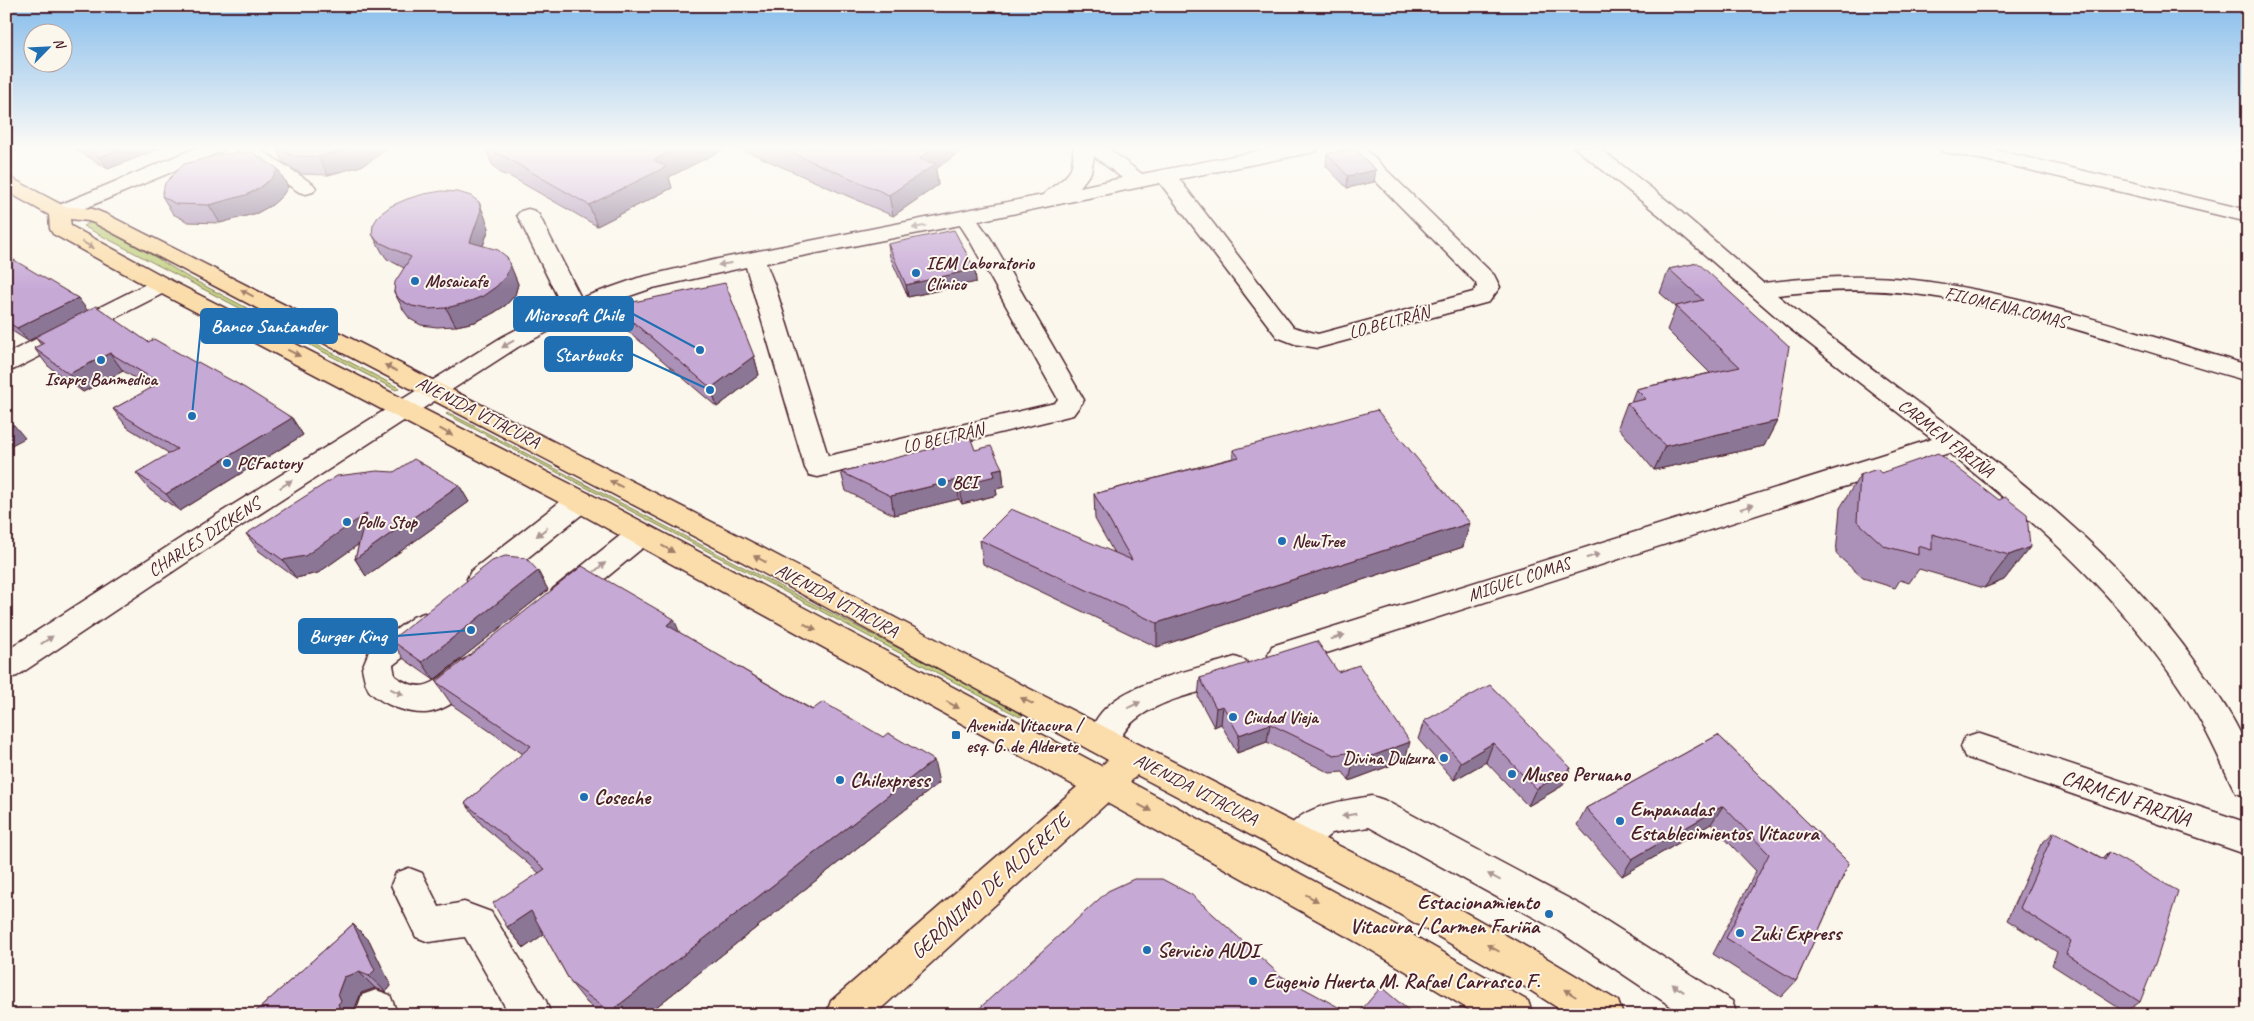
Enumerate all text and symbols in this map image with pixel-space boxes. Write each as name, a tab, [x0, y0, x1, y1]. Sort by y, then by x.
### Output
north arrow	[22, 22, 72, 72]
text: N	[50, 35, 70, 52]
one-way arrow	[911, 224, 927, 232]
one-way arrow	[82, 240, 95, 249]
place label: IEM Laboratorio Clínico	[926, 252, 1035, 295]
one-way arrow	[717, 261, 733, 269]
marker: IEM Laboratorio Clínico	[910, 267, 922, 279]
place label: Mosaicafe	[425, 270, 490, 292]
marker: Mosaicafe	[409, 275, 421, 287]
street label: FILOMENA COMAS	[1943, 281, 2072, 334]
one-way arrow	[239, 289, 254, 297]
callout: Microsoft Chile	[514, 297, 633, 331]
street label: LO BELTRÁN	[1346, 300, 1435, 343]
text: Microsoft Chile	[524, 303, 625, 327]
callout: Banco Santander	[201, 309, 337, 343]
text: Banco Santander	[211, 314, 329, 338]
callout: Starbucks	[545, 337, 632, 371]
one-way arrow	[501, 339, 514, 348]
text: Starbucks	[554, 343, 624, 367]
one-way arrow	[287, 349, 301, 357]
marker: Isapre Banmedica	[95, 354, 107, 366]
one-way arrow	[384, 363, 398, 371]
place label: Isapre Banmedica	[45, 368, 159, 390]
street label: AVENIDA VITACURA	[413, 371, 544, 453]
street label: CARMEN FARIÑA	[1894, 394, 1999, 483]
street label: LO BELTRÁN	[900, 417, 989, 458]
one-way arrow	[439, 428, 454, 436]
place label: PCFactory	[237, 452, 304, 474]
marker: PCFactory	[221, 457, 233, 469]
place label: BCI	[952, 471, 982, 493]
marker: BCI	[936, 476, 948, 488]
one-way arrow	[279, 480, 292, 489]
one-way arrow	[609, 480, 623, 488]
street label: CHARLES DICKENS	[144, 491, 267, 581]
one-way arrow	[1740, 503, 1755, 510]
place label: Pollo Stop	[357, 511, 418, 533]
marker: Pollo Stop	[341, 516, 353, 528]
one-way arrow	[536, 526, 549, 537]
place label: NewTree	[1292, 530, 1346, 552]
marker: NewTree	[1276, 535, 1288, 547]
one-way arrow	[660, 545, 675, 553]
street label: MIGUEL COMAS	[1465, 551, 1576, 606]
one-way arrow	[1585, 552, 1600, 560]
one-way arrow	[753, 555, 768, 563]
street label: AVENIDA VITACURA	[772, 558, 903, 642]
one-way arrow	[593, 562, 606, 573]
callout: Burger King	[299, 619, 397, 653]
one-way arrow	[804, 622, 817, 631]
text: Burger King	[309, 624, 389, 648]
one-way arrow	[1330, 633, 1345, 641]
one-way arrow	[40, 635, 54, 645]
one-way arrow	[390, 689, 404, 697]
one-way arrow	[1020, 697, 1034, 706]
one-way arrow	[946, 700, 960, 709]
one-way arrow	[1127, 701, 1141, 709]
place label: Ciudad Vieja	[1243, 706, 1319, 728]
marker: Ciudad Vieja	[1227, 711, 1239, 723]
place label: Avenida Vitacura / esq. G. de Alderete	[966, 714, 1086, 757]
marker: Avenida Vitacura / esq. G. de Alderete	[950, 729, 962, 741]
place label: Divina Dulzura	[1343, 747, 1435, 769]
street label: AVENIDA VITACURA	[1131, 748, 1262, 830]
marker: Divina Dulzura	[1438, 752, 1450, 764]
place label: Museo Peruano	[1522, 761, 1631, 787]
street label: CARMEN FARIÑA	[2058, 764, 2195, 833]
place label: Chilexpress	[850, 767, 932, 793]
marker: Museo Peruano	[1506, 768, 1518, 780]
marker: Chilexpress	[834, 774, 846, 786]
place label: Coseche	[594, 784, 652, 810]
marker: Coseche	[578, 791, 590, 803]
place label: Empanadas Establecimientos Vitacura	[1630, 796, 1820, 846]
one-way arrow	[1138, 804, 1153, 812]
street label: GERÓNIMO DE ALDERETE	[905, 806, 1077, 964]
one-way arrow	[1340, 811, 1356, 819]
marker: Empanadas Establecimientos Vitacura	[1614, 815, 1626, 827]
one-way arrow	[1487, 872, 1501, 881]
place label: Estacionamiento Vitacura / Carmen Fariña	[1350, 889, 1541, 939]
one-way arrow	[1305, 894, 1319, 902]
marker: Estacionamiento Vitacura / Carmen Fariña	[1543, 908, 1555, 920]
place label: Zuki Express	[1750, 920, 1844, 946]
marker: Zuki Express	[1734, 927, 1746, 939]
place label: Servicio AUDI	[1157, 937, 1263, 963]
marker: Servicio AUDI	[1141, 944, 1153, 956]
one-way arrow	[1486, 944, 1500, 952]
place label: Eugenio Huerta M. Rafael Carrasco F.	[1263, 968, 1541, 994]
marker: Eugenio Huerta M. Rafael Carrasco F.	[1247, 975, 1259, 987]
one-way arrow	[1671, 983, 1684, 993]
one-way arrow	[1563, 989, 1576, 998]

